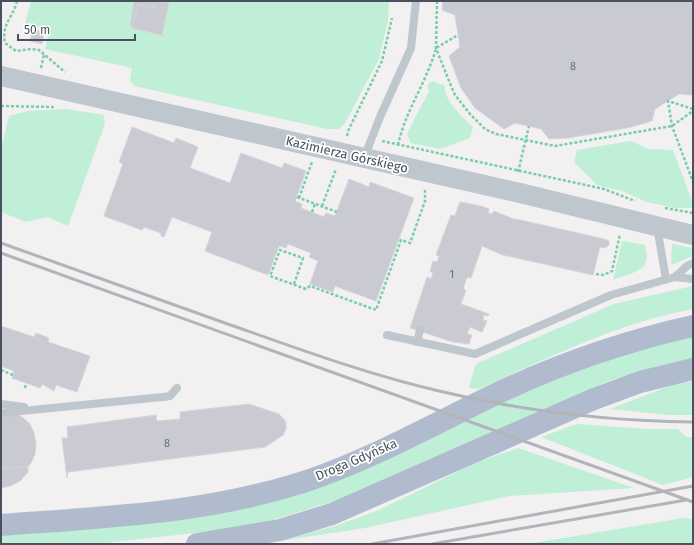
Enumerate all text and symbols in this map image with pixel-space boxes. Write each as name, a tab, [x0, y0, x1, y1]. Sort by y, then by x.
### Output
scale bar	[18, 16, 135, 42]
text: 50 m	[24, 23, 50, 37]
house number: 8	[570, 60, 576, 73]
street label: Kazimierza Górskiego	[284, 133, 409, 176]
house number: 1	[450, 268, 454, 281]
street label: Droga Gdyńska	[313, 436, 399, 483]
house number: 8	[164, 437, 170, 450]

